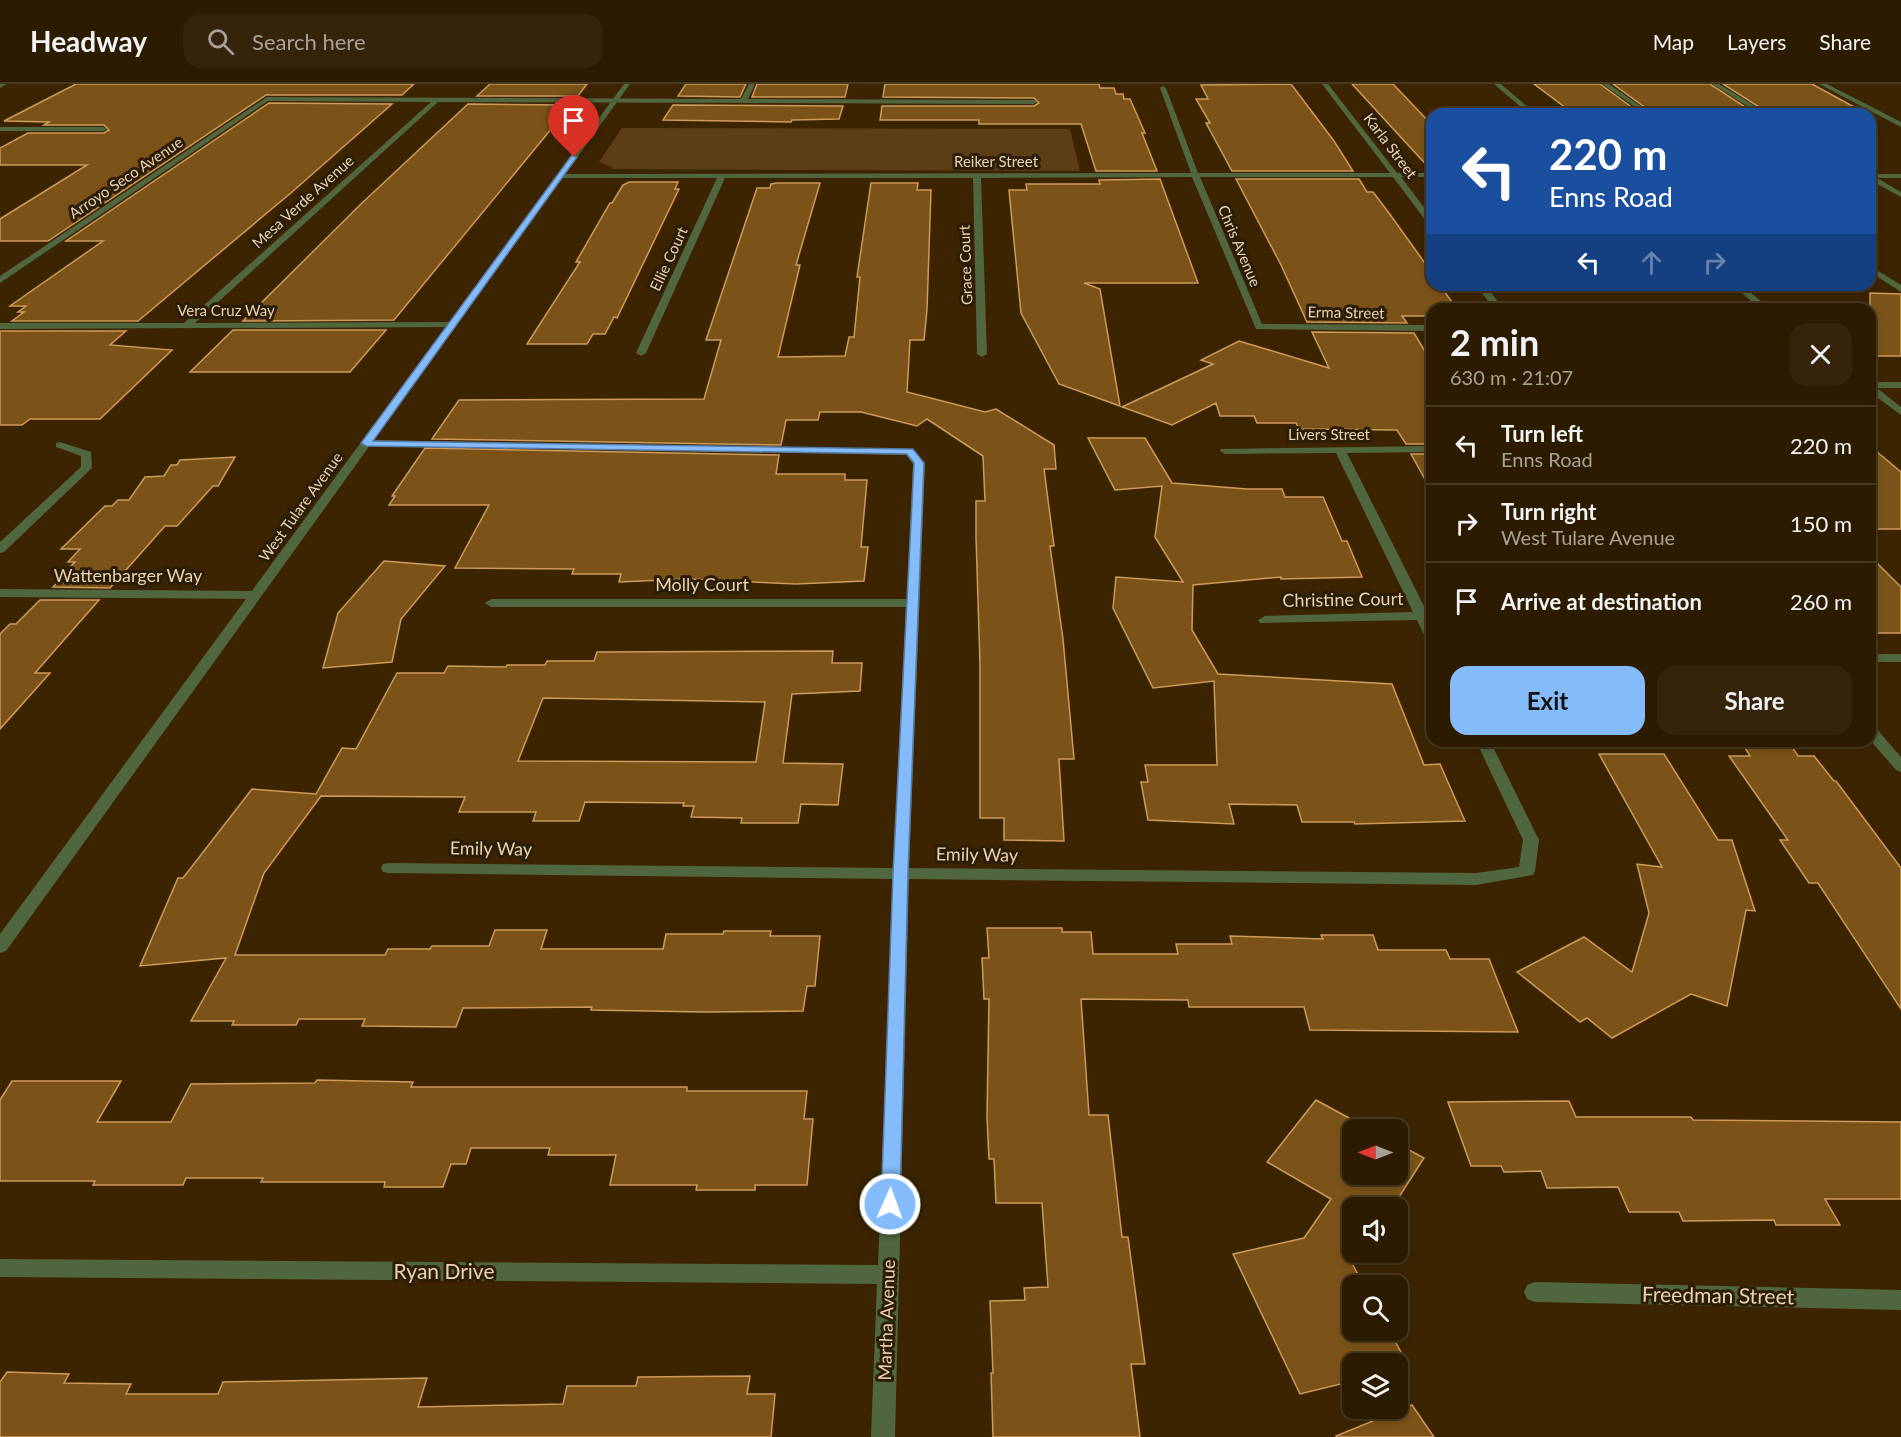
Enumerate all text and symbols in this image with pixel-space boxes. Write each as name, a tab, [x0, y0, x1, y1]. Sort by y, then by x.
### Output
search box	[183, 14, 603, 68]
text: Headway	[30, 24, 147, 58]
icon: search	[204, 25, 237, 58]
text: Search here	[252, 28, 366, 55]
text: Map	[1653, 29, 1694, 54]
text: Layers	[1727, 29, 1786, 54]
text: Share	[1819, 29, 1871, 54]
pin	[548, 95, 599, 157]
icon: arrive	[557, 104, 590, 137]
street label: Karla Street	[1360, 109, 1422, 182]
text: 220 m	[1549, 129, 1667, 179]
street label: Arroyo Seco Avenue	[65, 132, 186, 222]
icon: left	[1450, 132, 1528, 210]
street label: Mesa Verde Avenue	[248, 151, 357, 252]
street label: Reiker Street	[954, 152, 1039, 170]
text: Enns Road	[1549, 180, 1673, 213]
street label: Chris Avenue	[1215, 202, 1265, 289]
street label: Ellie Court	[645, 223, 691, 293]
street label: Grace Court	[955, 224, 975, 305]
icon: left	[1572, 246, 1605, 279]
icon: ahead	[1635, 246, 1668, 279]
icon: right	[1698, 246, 1731, 279]
street label: Vera Cruz Way	[177, 301, 275, 319]
street label: Erma Street	[1307, 302, 1385, 322]
text: 2 min	[1450, 320, 1539, 364]
button: close	[1789, 323, 1852, 386]
text: 630 m · 21:07	[1450, 365, 1573, 389]
text: Turn left	[1501, 420, 1583, 447]
street label: Livers Street	[1288, 425, 1371, 443]
icon: left	[1450, 429, 1483, 462]
text: 220 m	[1790, 432, 1852, 459]
text: Enns Road	[1501, 447, 1593, 471]
street label: West Tulare Avenue	[255, 448, 346, 565]
text: Turn right	[1501, 498, 1596, 525]
icon: right	[1450, 507, 1483, 540]
text: 150 m	[1790, 510, 1852, 537]
text: West Tulare Avenue	[1501, 525, 1675, 549]
street label: Wattenbarger Way	[54, 564, 203, 586]
street label: Molly Court	[655, 573, 749, 595]
icon: arrive	[1450, 585, 1483, 618]
street label: Christine Court	[1282, 587, 1404, 611]
text: Arrive at destination	[1501, 588, 1702, 615]
text: 260 m	[1790, 588, 1852, 615]
button: Exit	[1450, 666, 1645, 735]
button: Share	[1657, 666, 1852, 735]
street label: Emily Way	[450, 836, 533, 860]
street label: Emily Way	[936, 842, 1019, 866]
north arrow	[1342, 1119, 1408, 1185]
map controls	[1342, 1119, 1408, 1419]
position arrow	[858, 1172, 922, 1236]
button: sound	[1342, 1197, 1408, 1263]
street label: Ryan Drive	[393, 1258, 495, 1283]
street label: Martha Avenue	[873, 1259, 899, 1381]
button: search	[1342, 1275, 1408, 1341]
street label: Freedman Street	[1642, 1281, 1795, 1308]
button: layers	[1342, 1353, 1408, 1419]

